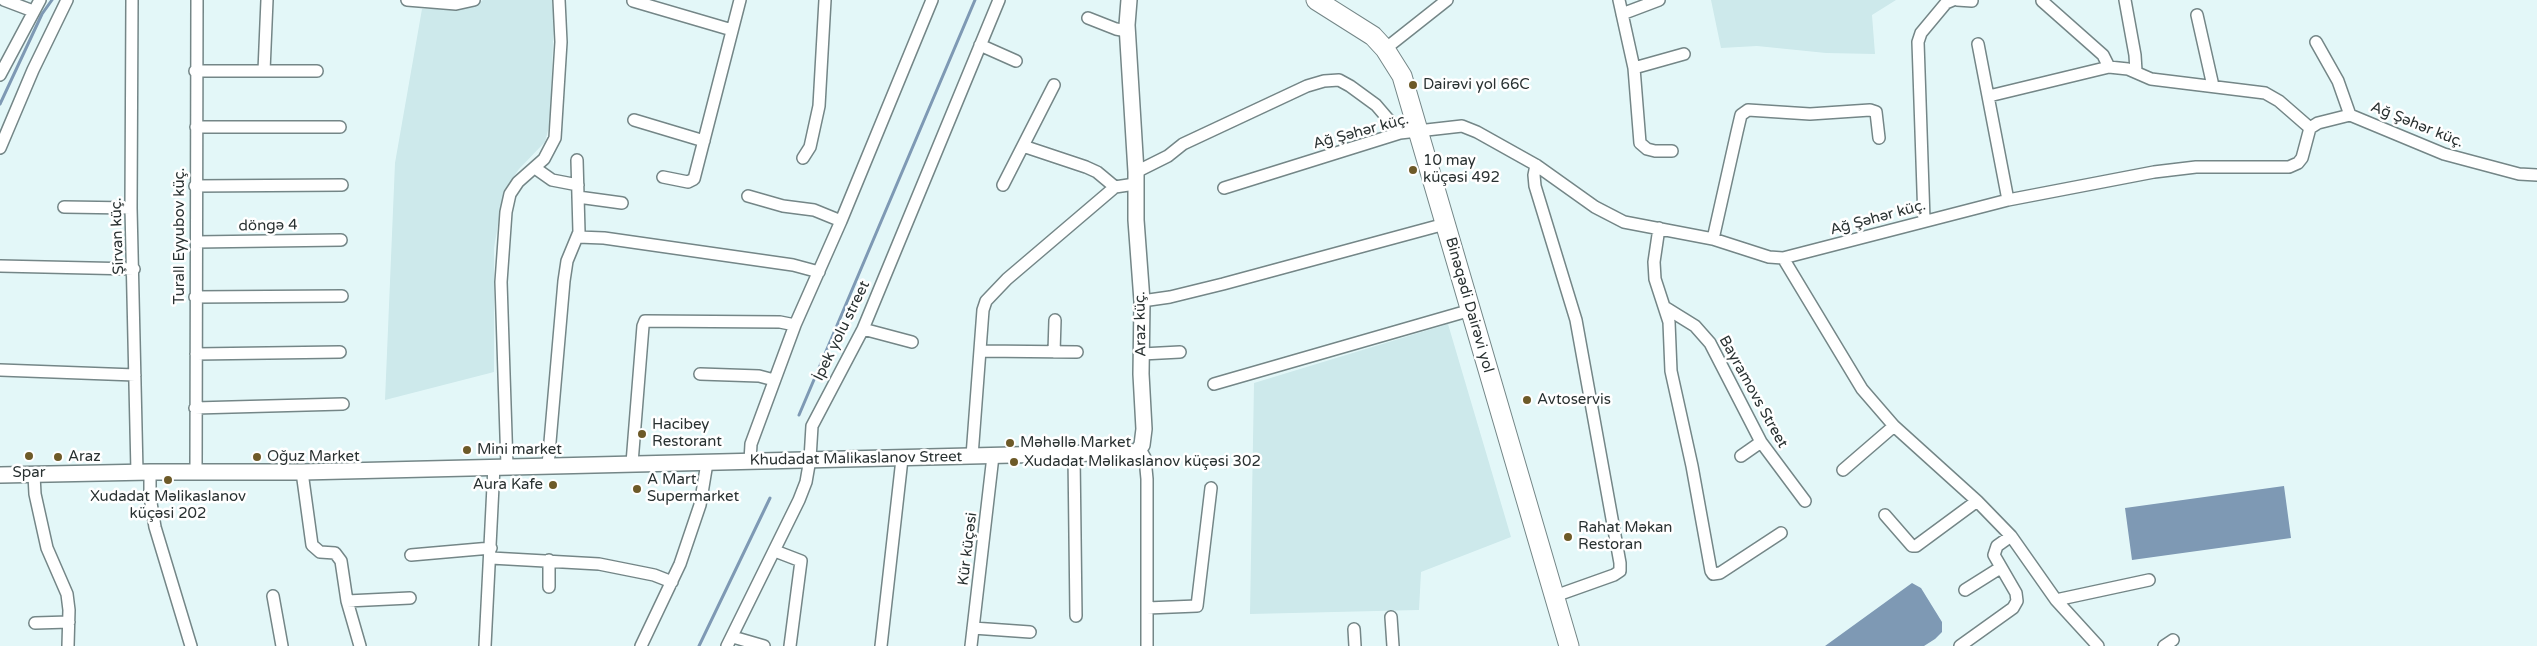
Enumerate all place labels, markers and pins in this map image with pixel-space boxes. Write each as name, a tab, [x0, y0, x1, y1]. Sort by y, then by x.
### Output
place label: Dairəvi yol 66C	[1423, 76, 1530, 94]
marker: Dairəvi yol 66C	[1407, 79, 1419, 91]
place label: 10 may küçəsi 492	[1423, 152, 1500, 187]
marker: 10 may küçəsi 492	[1407, 164, 1419, 176]
place label: Avtoservis	[1537, 391, 1611, 409]
marker: Avtoservis	[1521, 394, 1533, 406]
place label: Hacibey Restorant	[652, 416, 722, 451]
marker: Hacibey Restorant	[636, 428, 648, 440]
place label: Məhəllə Market	[1020, 434, 1131, 452]
marker: Məhəllə Market	[1004, 437, 1016, 449]
place label: Mini market	[477, 441, 562, 459]
marker: Mini market	[461, 444, 473, 456]
place label: Araz	[68, 448, 101, 466]
place label: Oğuz Market	[267, 448, 360, 466]
marker: Spar	[23, 450, 35, 462]
marker: Araz	[52, 451, 64, 463]
marker: Oğuz Market	[251, 451, 263, 463]
place label: Xudadat Məlikaslanov küçəsi 302	[1024, 453, 1261, 471]
marker: Xudadat Məlikaslanov küçəsi 302	[1008, 456, 1020, 468]
place label: Spar	[13, 464, 45, 482]
place label: A Mart Supermarket	[647, 471, 739, 506]
marker: Xudadat Məlikaslanov küçəsi 202	[162, 474, 174, 486]
place label: Aura Kafe	[473, 476, 543, 494]
marker: Aura Kafe	[547, 479, 559, 491]
marker: A Mart Supermarket	[631, 483, 643, 495]
place label: Xudadat Məlikaslanov küçəsi 202	[90, 488, 246, 523]
place label: Rahat Məkan Restoran	[1578, 519, 1672, 554]
marker: Rahat Məkan Restoran	[1562, 531, 1574, 543]

